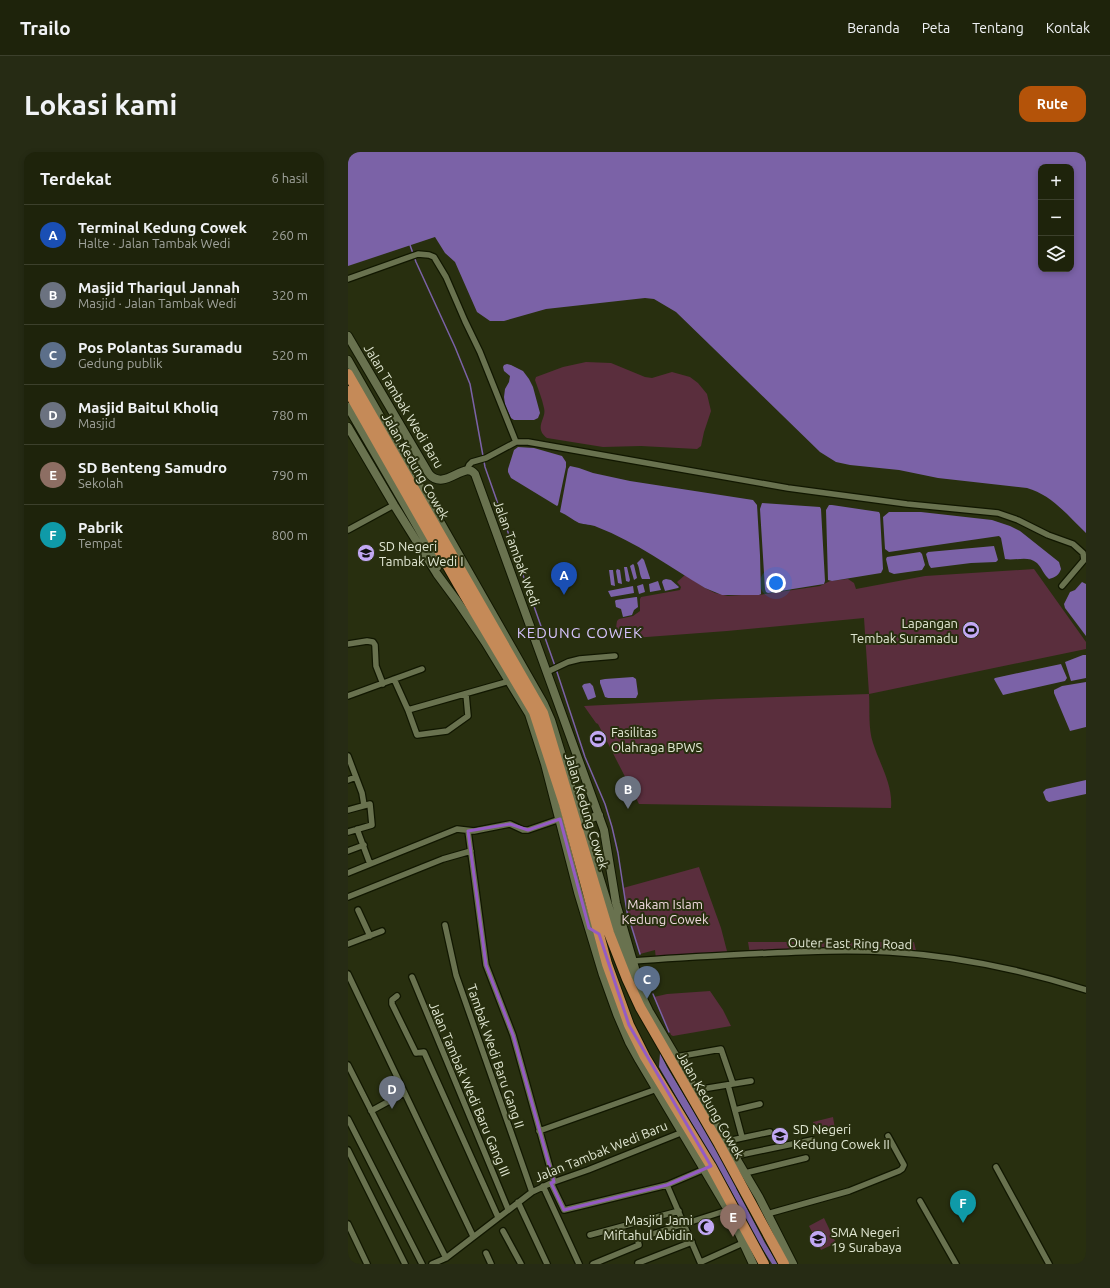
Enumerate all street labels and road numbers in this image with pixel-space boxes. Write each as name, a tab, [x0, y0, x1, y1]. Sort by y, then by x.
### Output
street label: Jalan Tambak Wedi Baru	[361, 342, 447, 470]
street label: Jalan Kedung Cowek	[380, 410, 452, 522]
street label: Jalan Tambak Wedi	[491, 498, 543, 608]
street label: Jalan Kedung Cowek	[563, 751, 611, 871]
street label: Outer East Ring Road	[788, 935, 912, 951]
street label: Tambak Wedi Baru Gang II	[465, 982, 527, 1130]
street label: Jalan Tambak Wedi Baru Gang III	[427, 1000, 513, 1178]
street label: Jalan Kedung Cowek	[675, 1049, 747, 1161]
street label: Jalan Tambak Wedi Baru	[533, 1118, 669, 1184]

